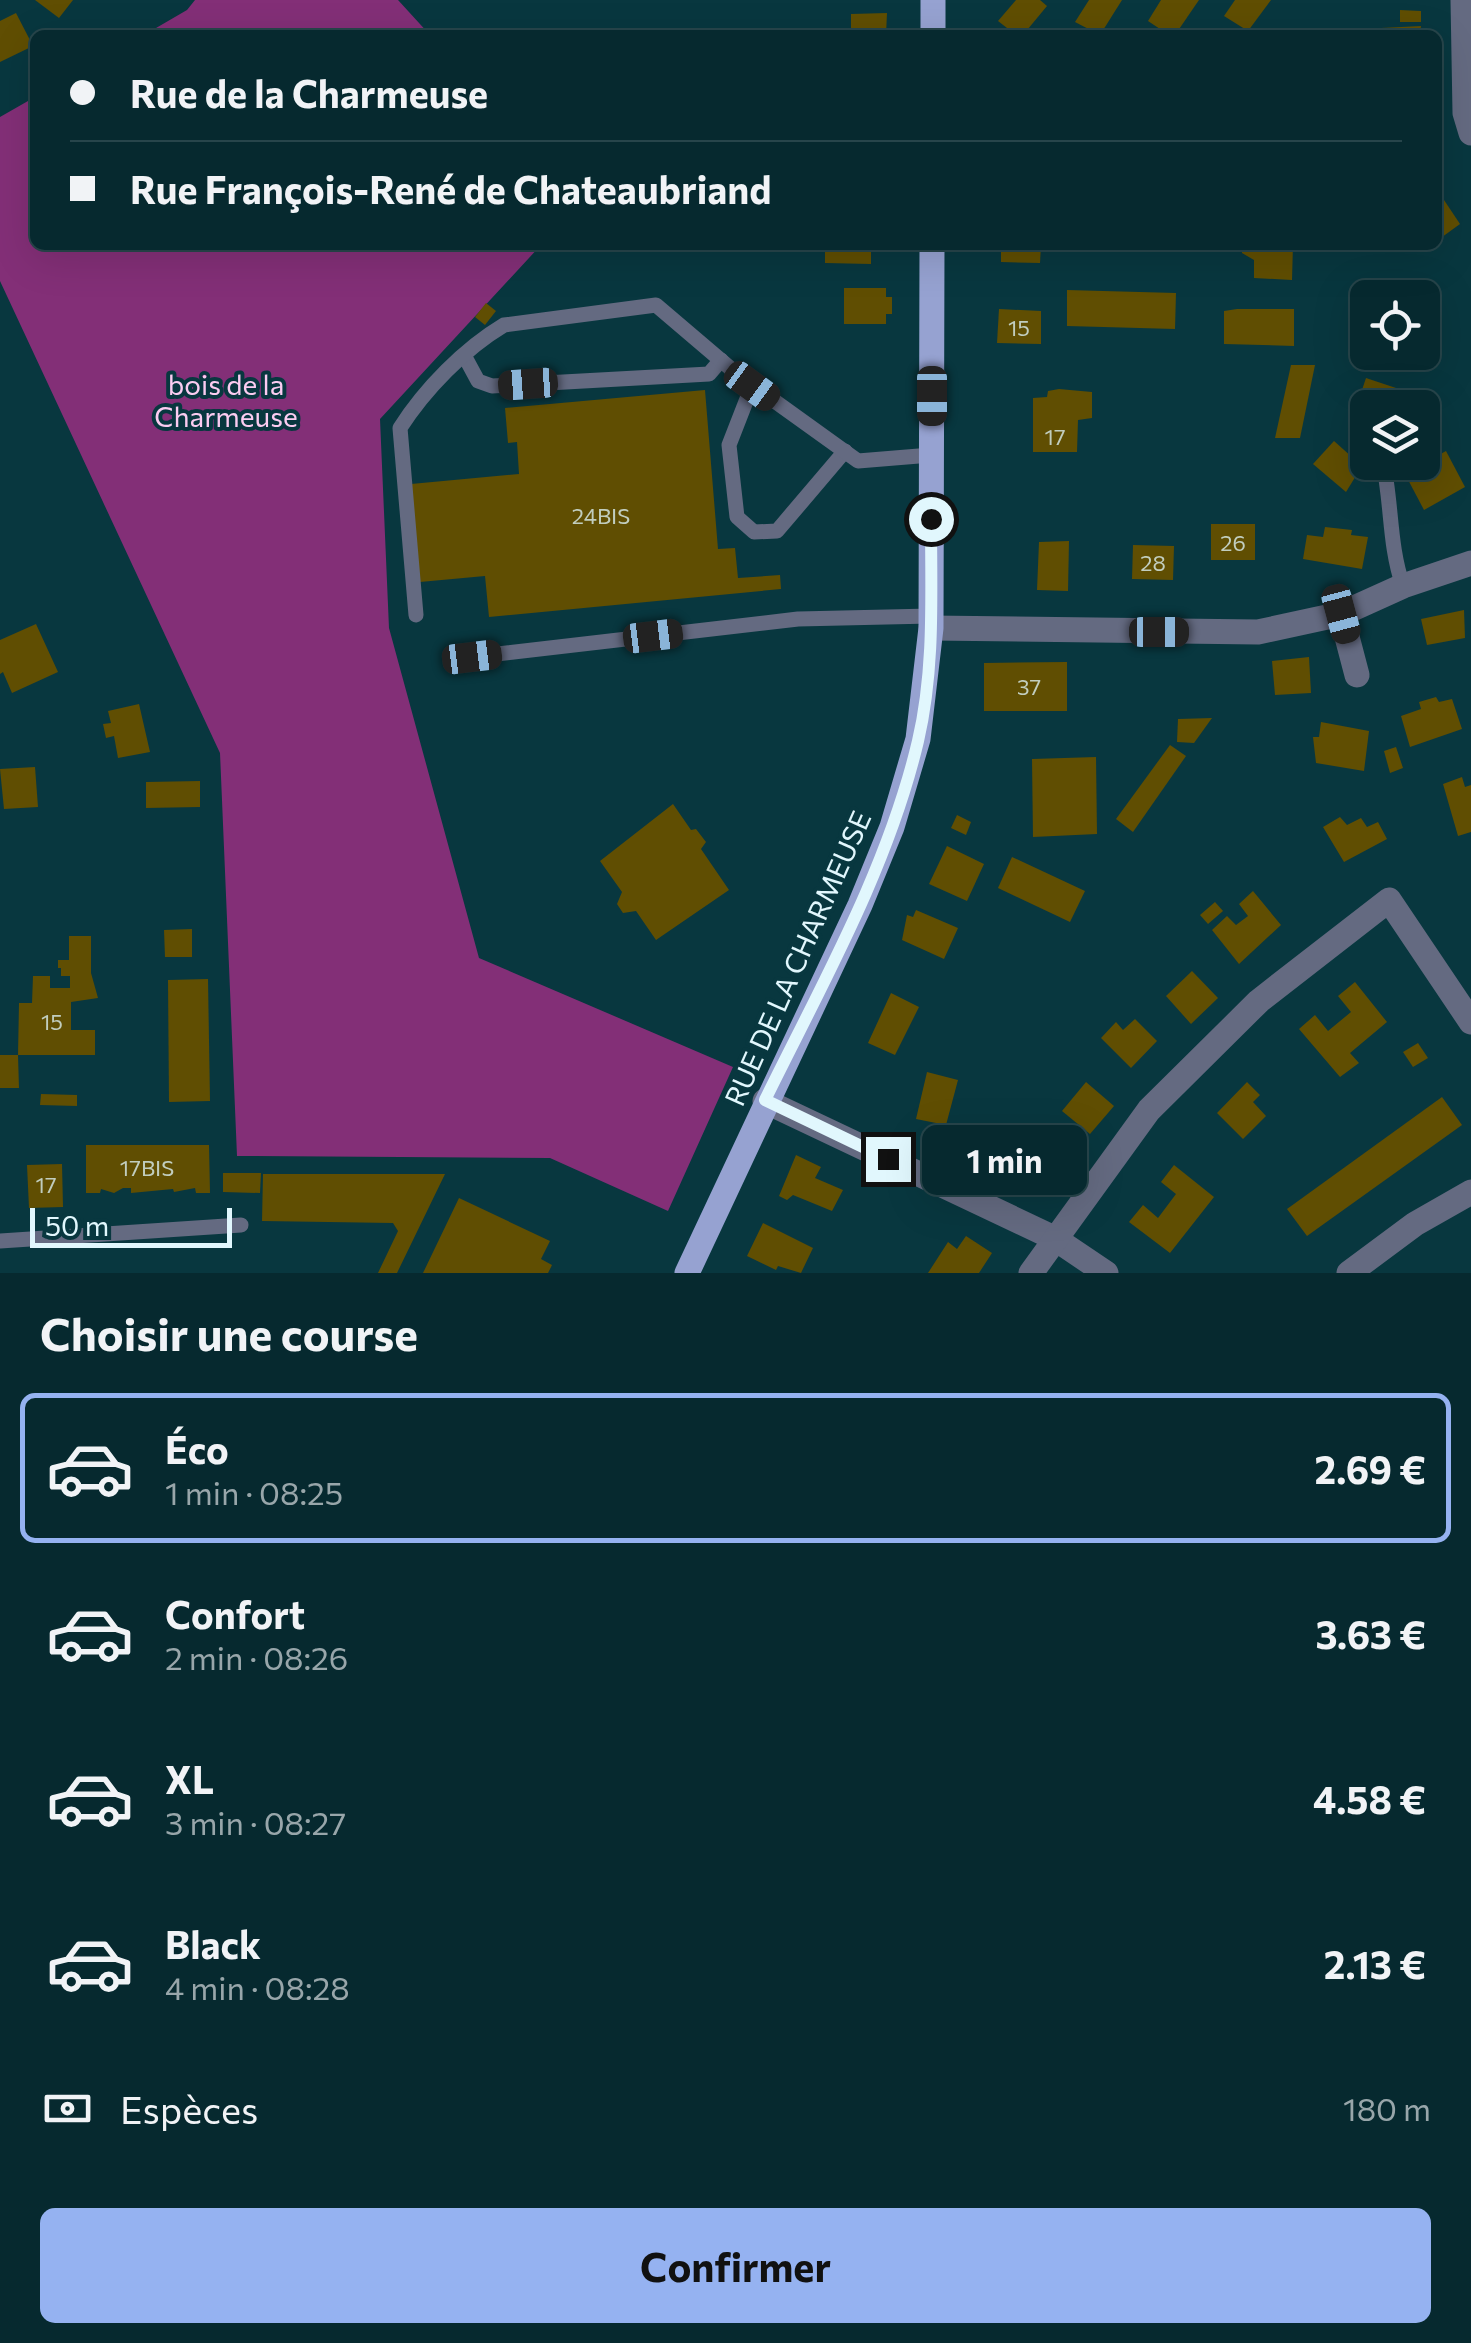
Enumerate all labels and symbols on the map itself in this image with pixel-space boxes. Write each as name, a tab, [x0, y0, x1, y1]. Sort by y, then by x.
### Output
house number: 15	[1008, 314, 1030, 341]
car	[719, 356, 785, 416]
car	[917, 366, 947, 426]
park label: bois de la Charmeuse	[154, 367, 298, 433]
car	[497, 367, 559, 401]
house number: 17	[1044, 423, 1066, 450]
route start	[909, 497, 954, 542]
house number: 24BIS	[572, 502, 630, 529]
house number: 26	[1220, 529, 1246, 556]
house number: 28	[1140, 549, 1166, 576]
car	[1319, 581, 1363, 647]
car	[621, 617, 685, 655]
car	[1129, 617, 1189, 647]
car	[440, 638, 504, 676]
house number: 37	[1017, 673, 1041, 700]
street label: RUE DE LA CHARMEUSE	[717, 805, 877, 1111]
house number: 15	[41, 1008, 63, 1035]
callout: 1 min	[923, 1124, 1088, 1194]
route end	[866, 1137, 911, 1182]
house number: 17BIS	[120, 1154, 174, 1181]
house number: 17	[35, 1171, 57, 1198]
scale bar	[30, 1203, 232, 1248]

